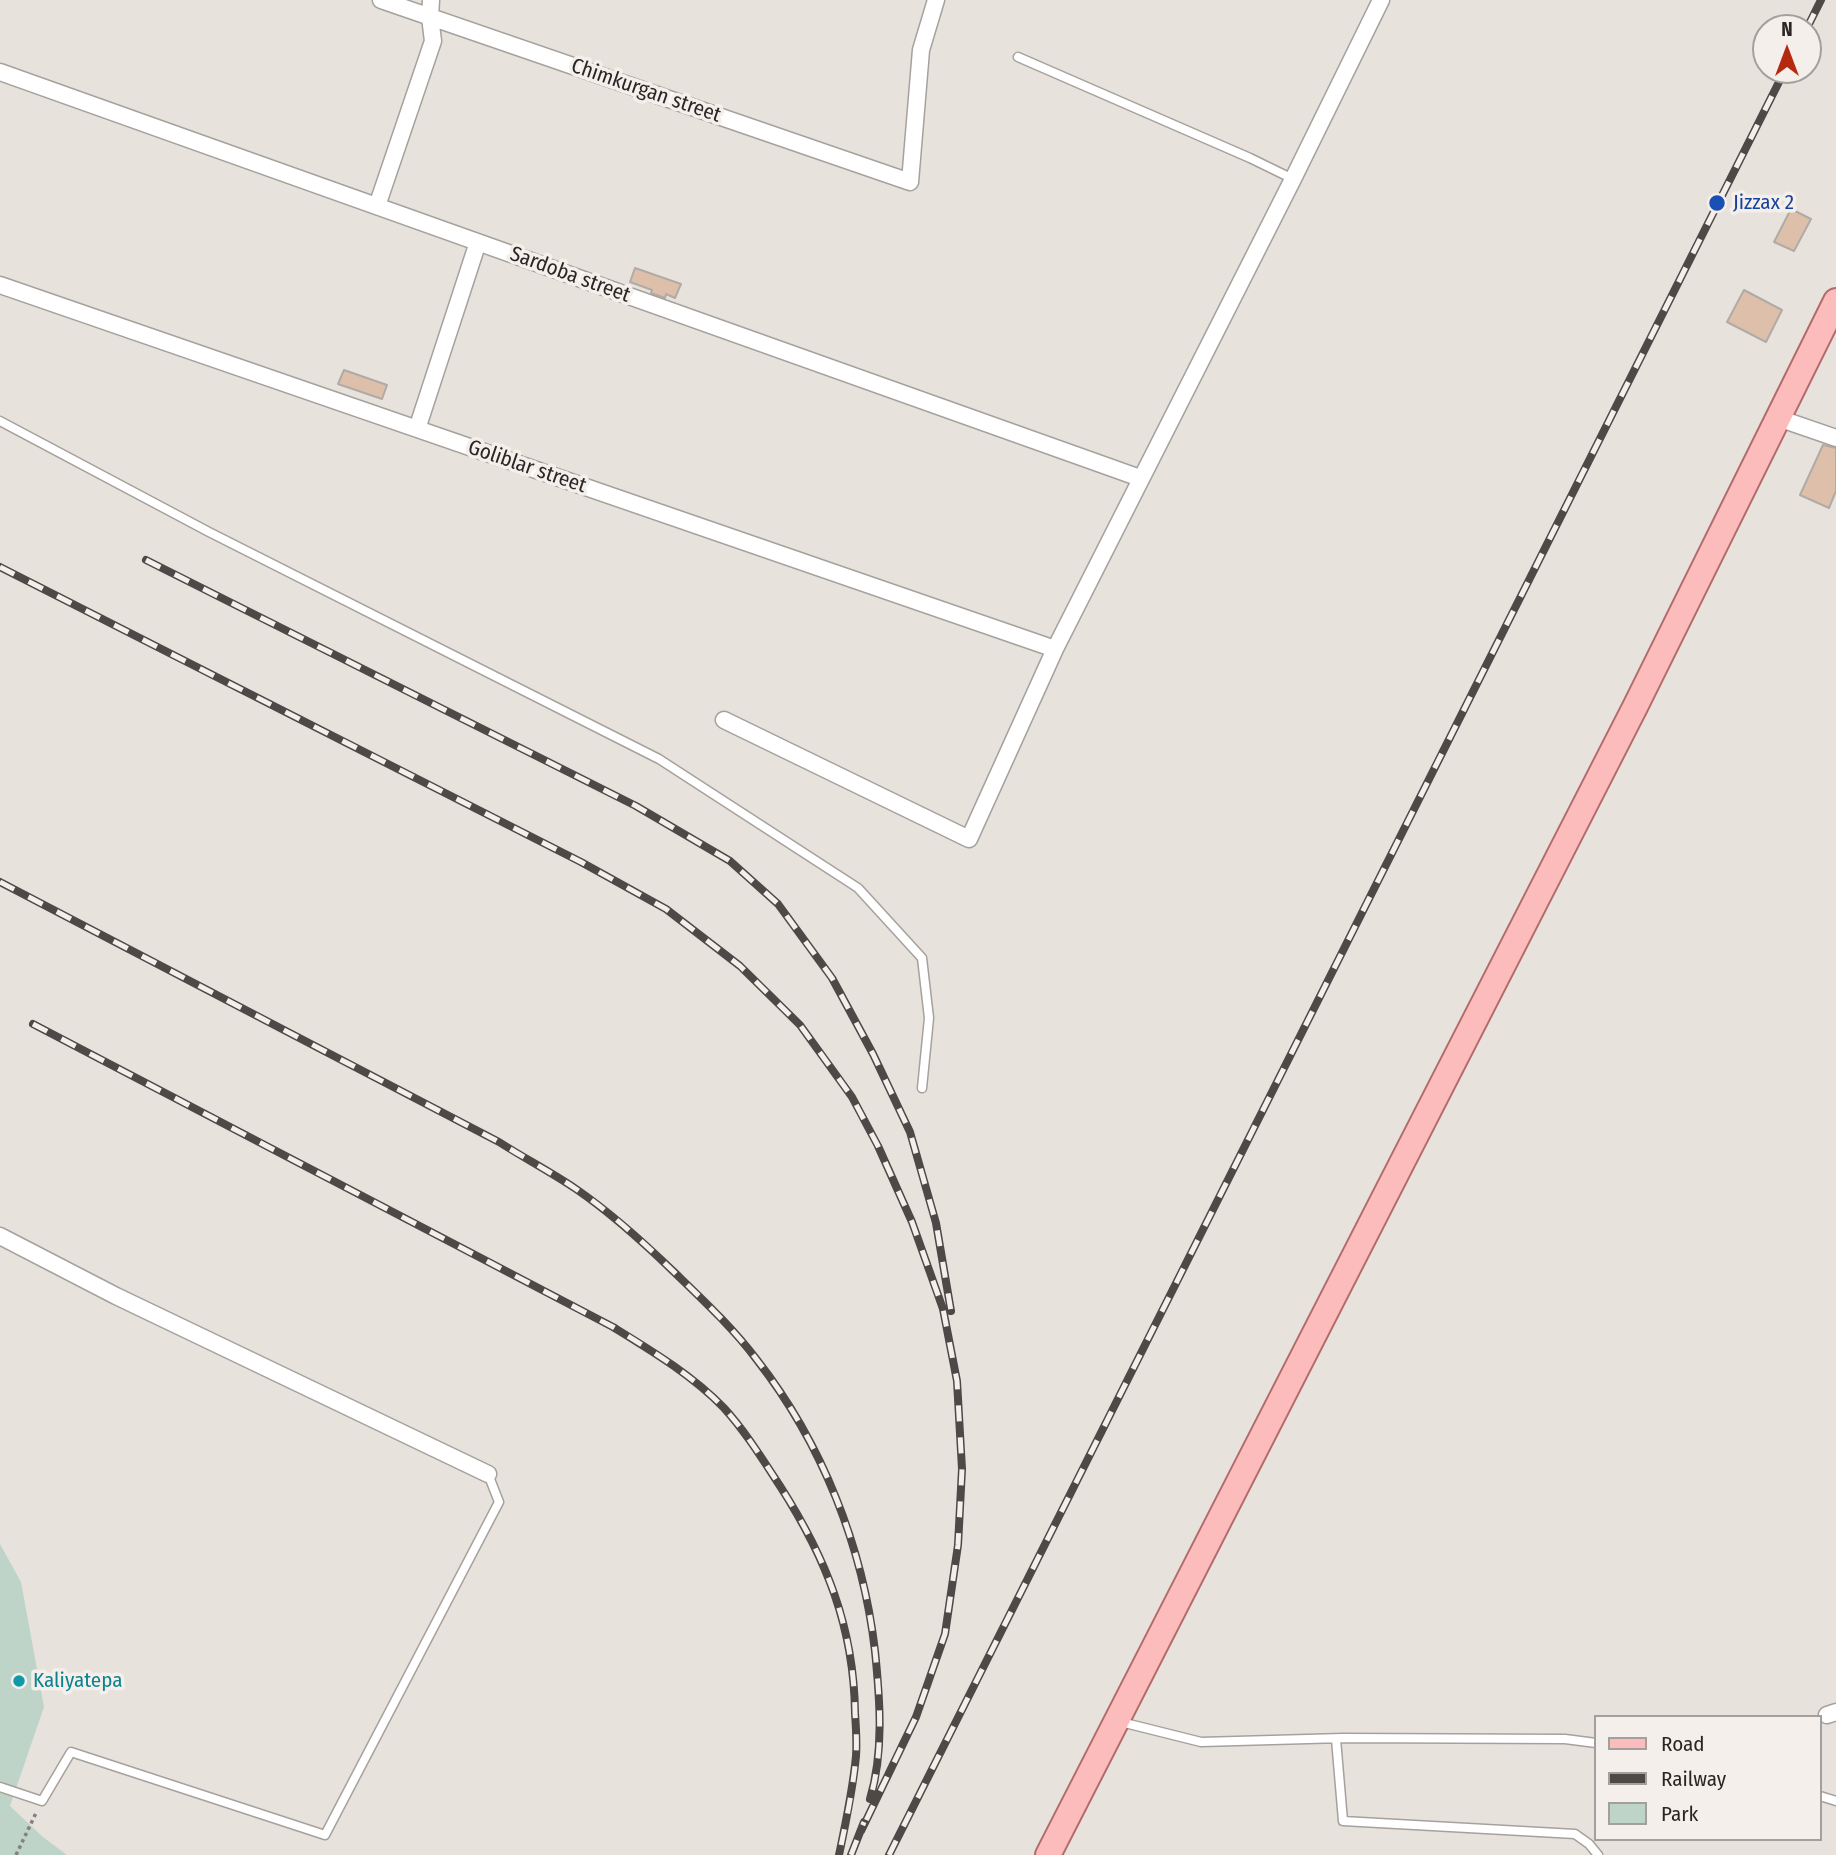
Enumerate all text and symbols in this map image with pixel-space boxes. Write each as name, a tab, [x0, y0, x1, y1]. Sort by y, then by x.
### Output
north arrow	[1752, 14, 1822, 84]
text: N	[1781, 18, 1793, 41]
street label: Chimkurgan street	[568, 54, 724, 128]
place label: Jizzax 2	[1733, 190, 1794, 216]
marker: Jizzax 2	[1707, 193, 1727, 213]
street label: Sardoba street	[506, 242, 634, 308]
street label: Goliblar street	[465, 435, 589, 499]
place label: Kaliyatepa	[33, 1668, 122, 1694]
marker: Kaliyatepa	[11, 1673, 27, 1689]
legend	[1594, 1715, 1822, 1841]
text: Road	[1661, 1731, 1705, 1757]
text: Railway	[1661, 1766, 1726, 1792]
text: Park	[1661, 1801, 1698, 1827]

